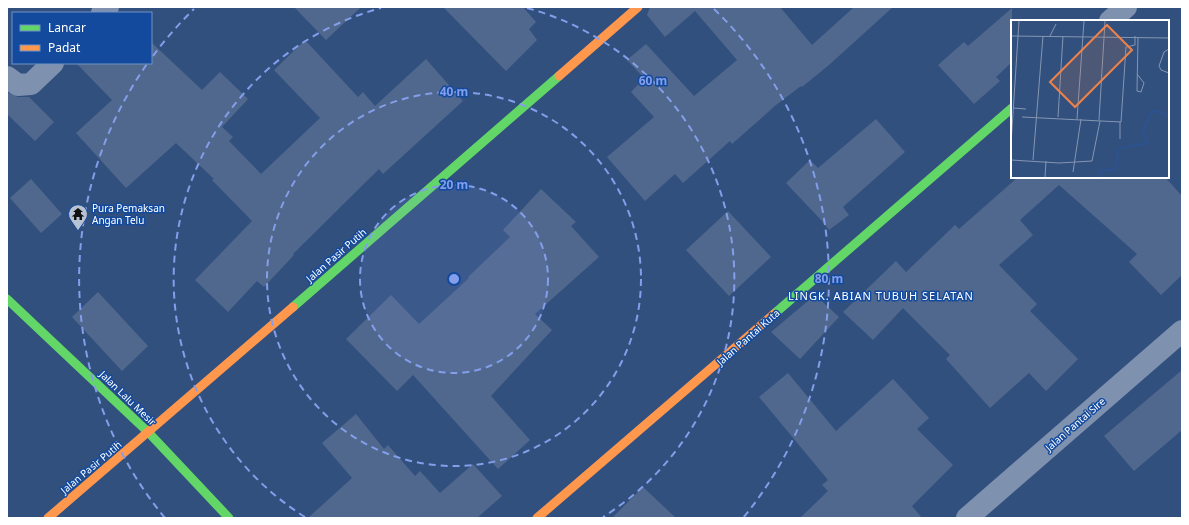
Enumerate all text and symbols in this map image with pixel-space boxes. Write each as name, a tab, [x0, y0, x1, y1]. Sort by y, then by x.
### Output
legend	[12, 12, 152, 64]
text: Lancar	[48, 19, 86, 36]
inset map	[1011, 20, 1169, 178]
text: Padat	[48, 39, 81, 56]
text: 60 m	[639, 72, 667, 89]
text: 40 m	[440, 83, 468, 100]
text: 20 m	[440, 176, 468, 193]
place label: Pura Pemaksan Angan Telu	[92, 201, 165, 227]
temple icon: Pura Pemaksan Angan Telu	[67, 203, 89, 231]
street label: Jalan Pasir Putih	[302, 225, 369, 286]
text: 80 m	[815, 270, 843, 287]
centre of rings	[447, 272, 461, 286]
district label: LINGK. ABIAN TUBUH SELATAN	[788, 288, 974, 303]
street label: Jalan Pantai Kuta	[713, 306, 782, 369]
street label: Jalan Lalu Mesir	[96, 367, 159, 429]
street label: Jalan Pantai Sire	[1041, 394, 1108, 455]
street label: Jalan Pasir Putih	[57, 437, 124, 497]

